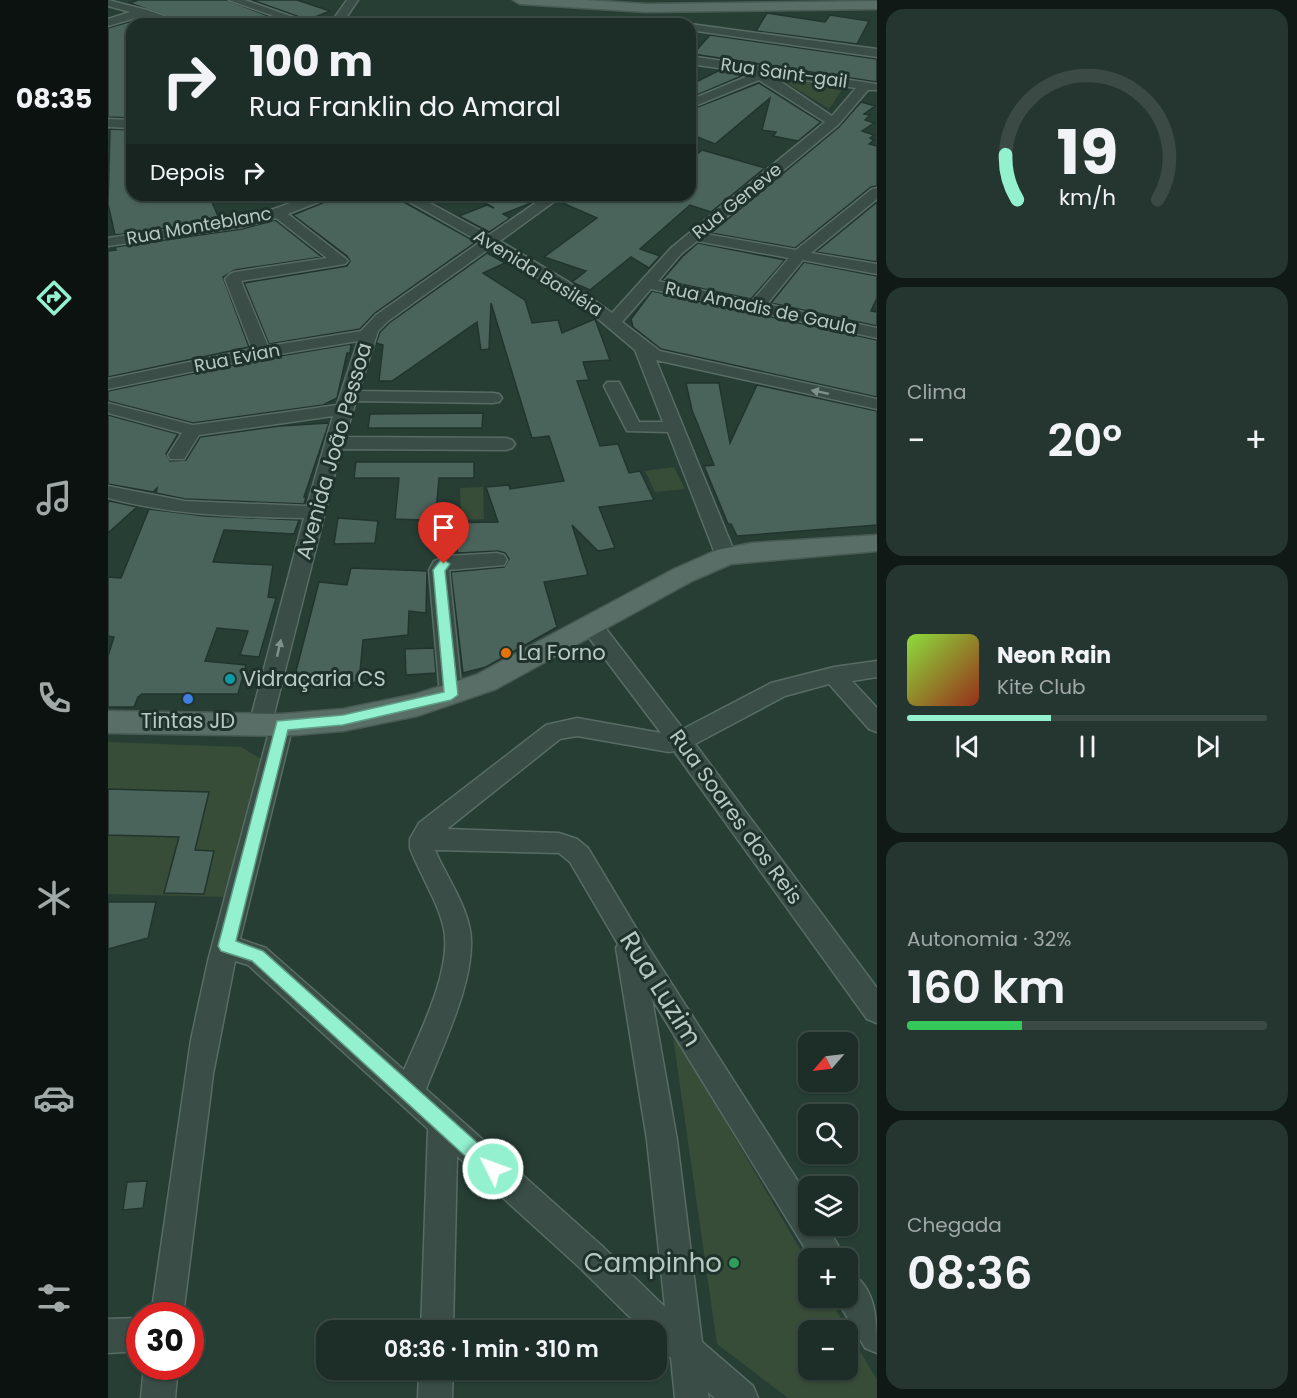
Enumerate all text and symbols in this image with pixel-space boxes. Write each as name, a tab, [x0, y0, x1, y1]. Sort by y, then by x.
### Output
text: 100 m	[249, 32, 373, 91]
icon: right	[150, 42, 228, 120]
street label: Rua Saint-gail	[719, 51, 849, 94]
text: 08:35	[16, 80, 92, 117]
text: Rua Franklin do Amaral	[249, 88, 561, 125]
text: 19	[1056, 109, 1118, 197]
icon: right	[237, 156, 270, 189]
text: Depois	[150, 157, 225, 188]
street label: Rua Geneve	[687, 157, 787, 244]
text: km/h	[1058, 183, 1116, 214]
street label: Rua Monteblanc	[124, 200, 273, 251]
street label: Avenida Basiléia	[469, 223, 608, 322]
street label: Rua Amadis de Gaula	[663, 275, 859, 340]
icon: directions	[33, 277, 75, 319]
street label: Rua Evian	[192, 337, 282, 378]
street label: Avenida João Pessoa	[289, 339, 378, 563]
text: Clima	[907, 378, 966, 406]
one-way arrow	[810, 387, 829, 396]
text: 20°	[1047, 409, 1122, 472]
text: −	[907, 417, 925, 464]
text: +	[1244, 417, 1267, 464]
icon: music	[33, 477, 75, 519]
pin	[418, 502, 469, 564]
icon: arrive	[427, 511, 460, 544]
place label: La Forno	[518, 638, 606, 667]
one-way arrow	[275, 639, 285, 657]
text: Neon Rain	[997, 640, 1111, 671]
marker: La Forno	[499, 646, 513, 660]
place label: Vidraçaria CS	[242, 664, 386, 693]
marker: Vidraçaria CS	[223, 672, 237, 686]
text: Kite Club	[997, 673, 1086, 701]
icon: phone	[33, 677, 75, 719]
marker: Tintas JD	[181, 692, 195, 706]
place label: Tintas JD	[141, 706, 235, 735]
street label: Rua Soares dos Reis	[663, 723, 810, 910]
icon: previous	[951, 730, 984, 763]
icon: pause	[1071, 730, 1104, 763]
icon: next	[1191, 730, 1224, 763]
icon: climate	[33, 877, 75, 919]
street label: Rua Luzim	[611, 924, 711, 1054]
text: Autonomia · 32%	[907, 925, 1071, 953]
text: 160 km	[907, 956, 1065, 1019]
north arrow	[798, 1032, 858, 1092]
map controls	[798, 1032, 858, 1380]
icon: car	[33, 1077, 75, 1119]
button: search	[798, 1104, 858, 1164]
position arrow	[461, 1137, 525, 1201]
button: layers	[798, 1176, 858, 1236]
text: Chegada	[907, 1211, 1002, 1239]
text: 08:36	[907, 1242, 1033, 1305]
place label: Campinho	[584, 1245, 722, 1281]
button: +	[798, 1248, 858, 1308]
marker: Campinho	[727, 1256, 741, 1270]
icon: filters	[33, 1277, 75, 1319]
speed limit sign: 30	[126, 1302, 204, 1380]
button: −	[798, 1320, 858, 1380]
text: 08:36 · 1 min · 310 m	[384, 1334, 599, 1365]

